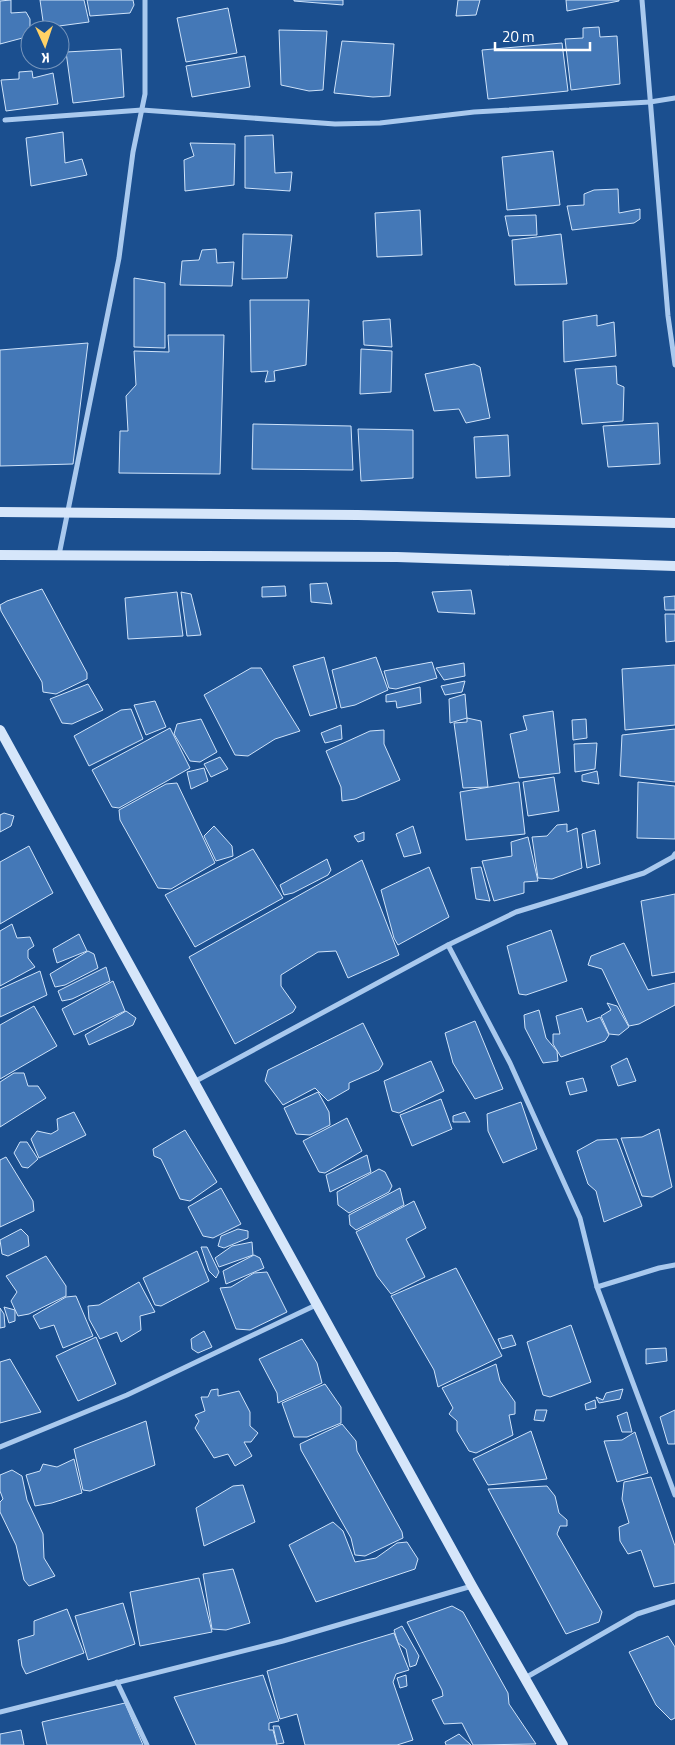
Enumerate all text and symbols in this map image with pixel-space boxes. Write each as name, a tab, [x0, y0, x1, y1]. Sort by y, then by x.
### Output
north arrow	[20, 20, 70, 70]
scale bar	[495, 20, 590, 52]
text: 20 m	[502, 25, 535, 48]
text: K	[40, 48, 50, 69]

